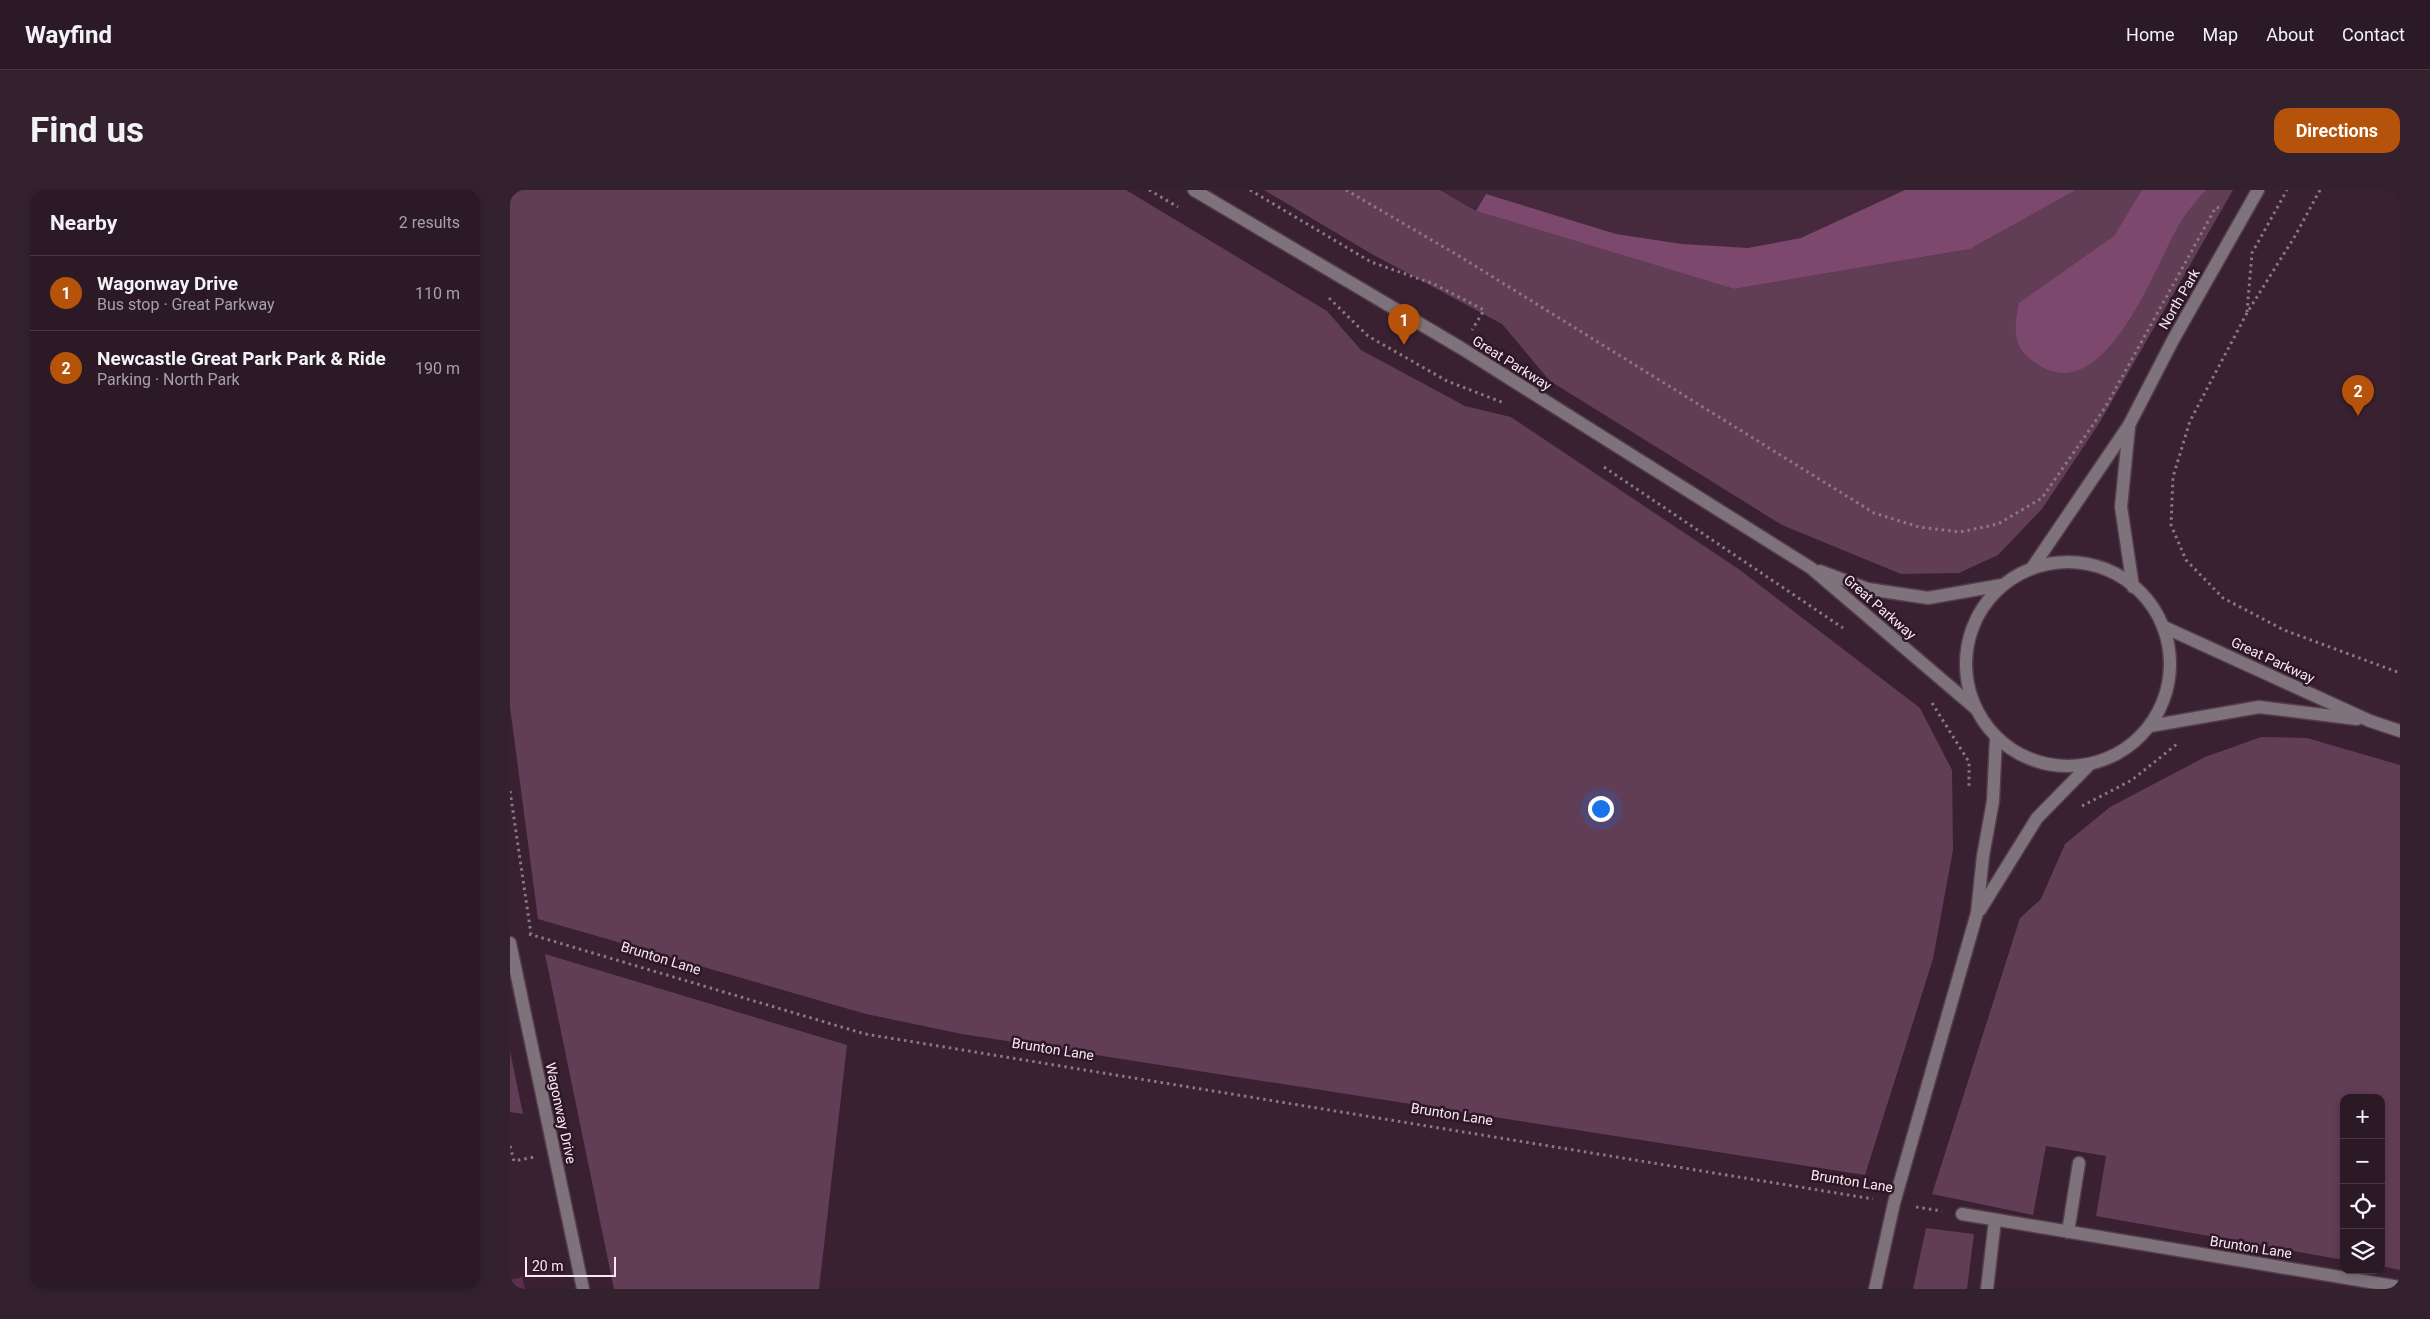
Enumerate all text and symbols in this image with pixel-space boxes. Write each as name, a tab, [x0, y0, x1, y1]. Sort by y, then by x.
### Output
text: Wayfind	[25, 21, 112, 49]
text: Home	[2126, 24, 2175, 45]
text: Map	[2203, 24, 2238, 45]
text: About	[2266, 24, 2314, 45]
text: Contact	[2342, 24, 2405, 45]
button: Directions	[2274, 108, 2400, 153]
text: Find us	[30, 110, 144, 151]
text: Nearby	[50, 211, 117, 235]
text: 2 results	[399, 213, 460, 232]
street label: North Park	[2155, 265, 2203, 332]
text: Wagonway Drive	[97, 272, 238, 295]
text: 1	[61, 284, 71, 303]
text: 110 m	[415, 284, 460, 303]
text: Bus stop · Great Parkway	[97, 295, 275, 314]
pin: 1	[1388, 304, 1420, 345]
street label: Great Parkway	[1470, 332, 1555, 394]
text: Newcastle Great Park Park & Ride	[97, 347, 386, 370]
text: 2	[61, 359, 71, 378]
text: 190 m	[415, 359, 460, 378]
text: Parking · North Park	[97, 370, 240, 389]
pin: 2	[2342, 375, 2374, 416]
street label: Great Parkway	[1841, 571, 1920, 643]
street label: Great Parkway	[2229, 634, 2318, 686]
your location	[1588, 796, 1614, 822]
street label: Brunton Lane	[619, 938, 703, 978]
street label: Brunton Lane	[1011, 1035, 1095, 1063]
street label: Wagonway Drive	[542, 1061, 580, 1165]
map controls	[2340, 1094, 2385, 1274]
button: +	[2340, 1094, 2385, 1139]
street label: Brunton Lane	[1410, 1100, 1494, 1128]
button: −	[2340, 1139, 2385, 1184]
street label: Brunton Lane	[1810, 1167, 1894, 1195]
button: locate	[2340, 1184, 2385, 1229]
button: layers	[2340, 1229, 2385, 1274]
street label: Brunton Lane	[2209, 1233, 2293, 1261]
scale bar	[525, 1254, 616, 1277]
text: 20 m	[532, 1258, 564, 1274]

